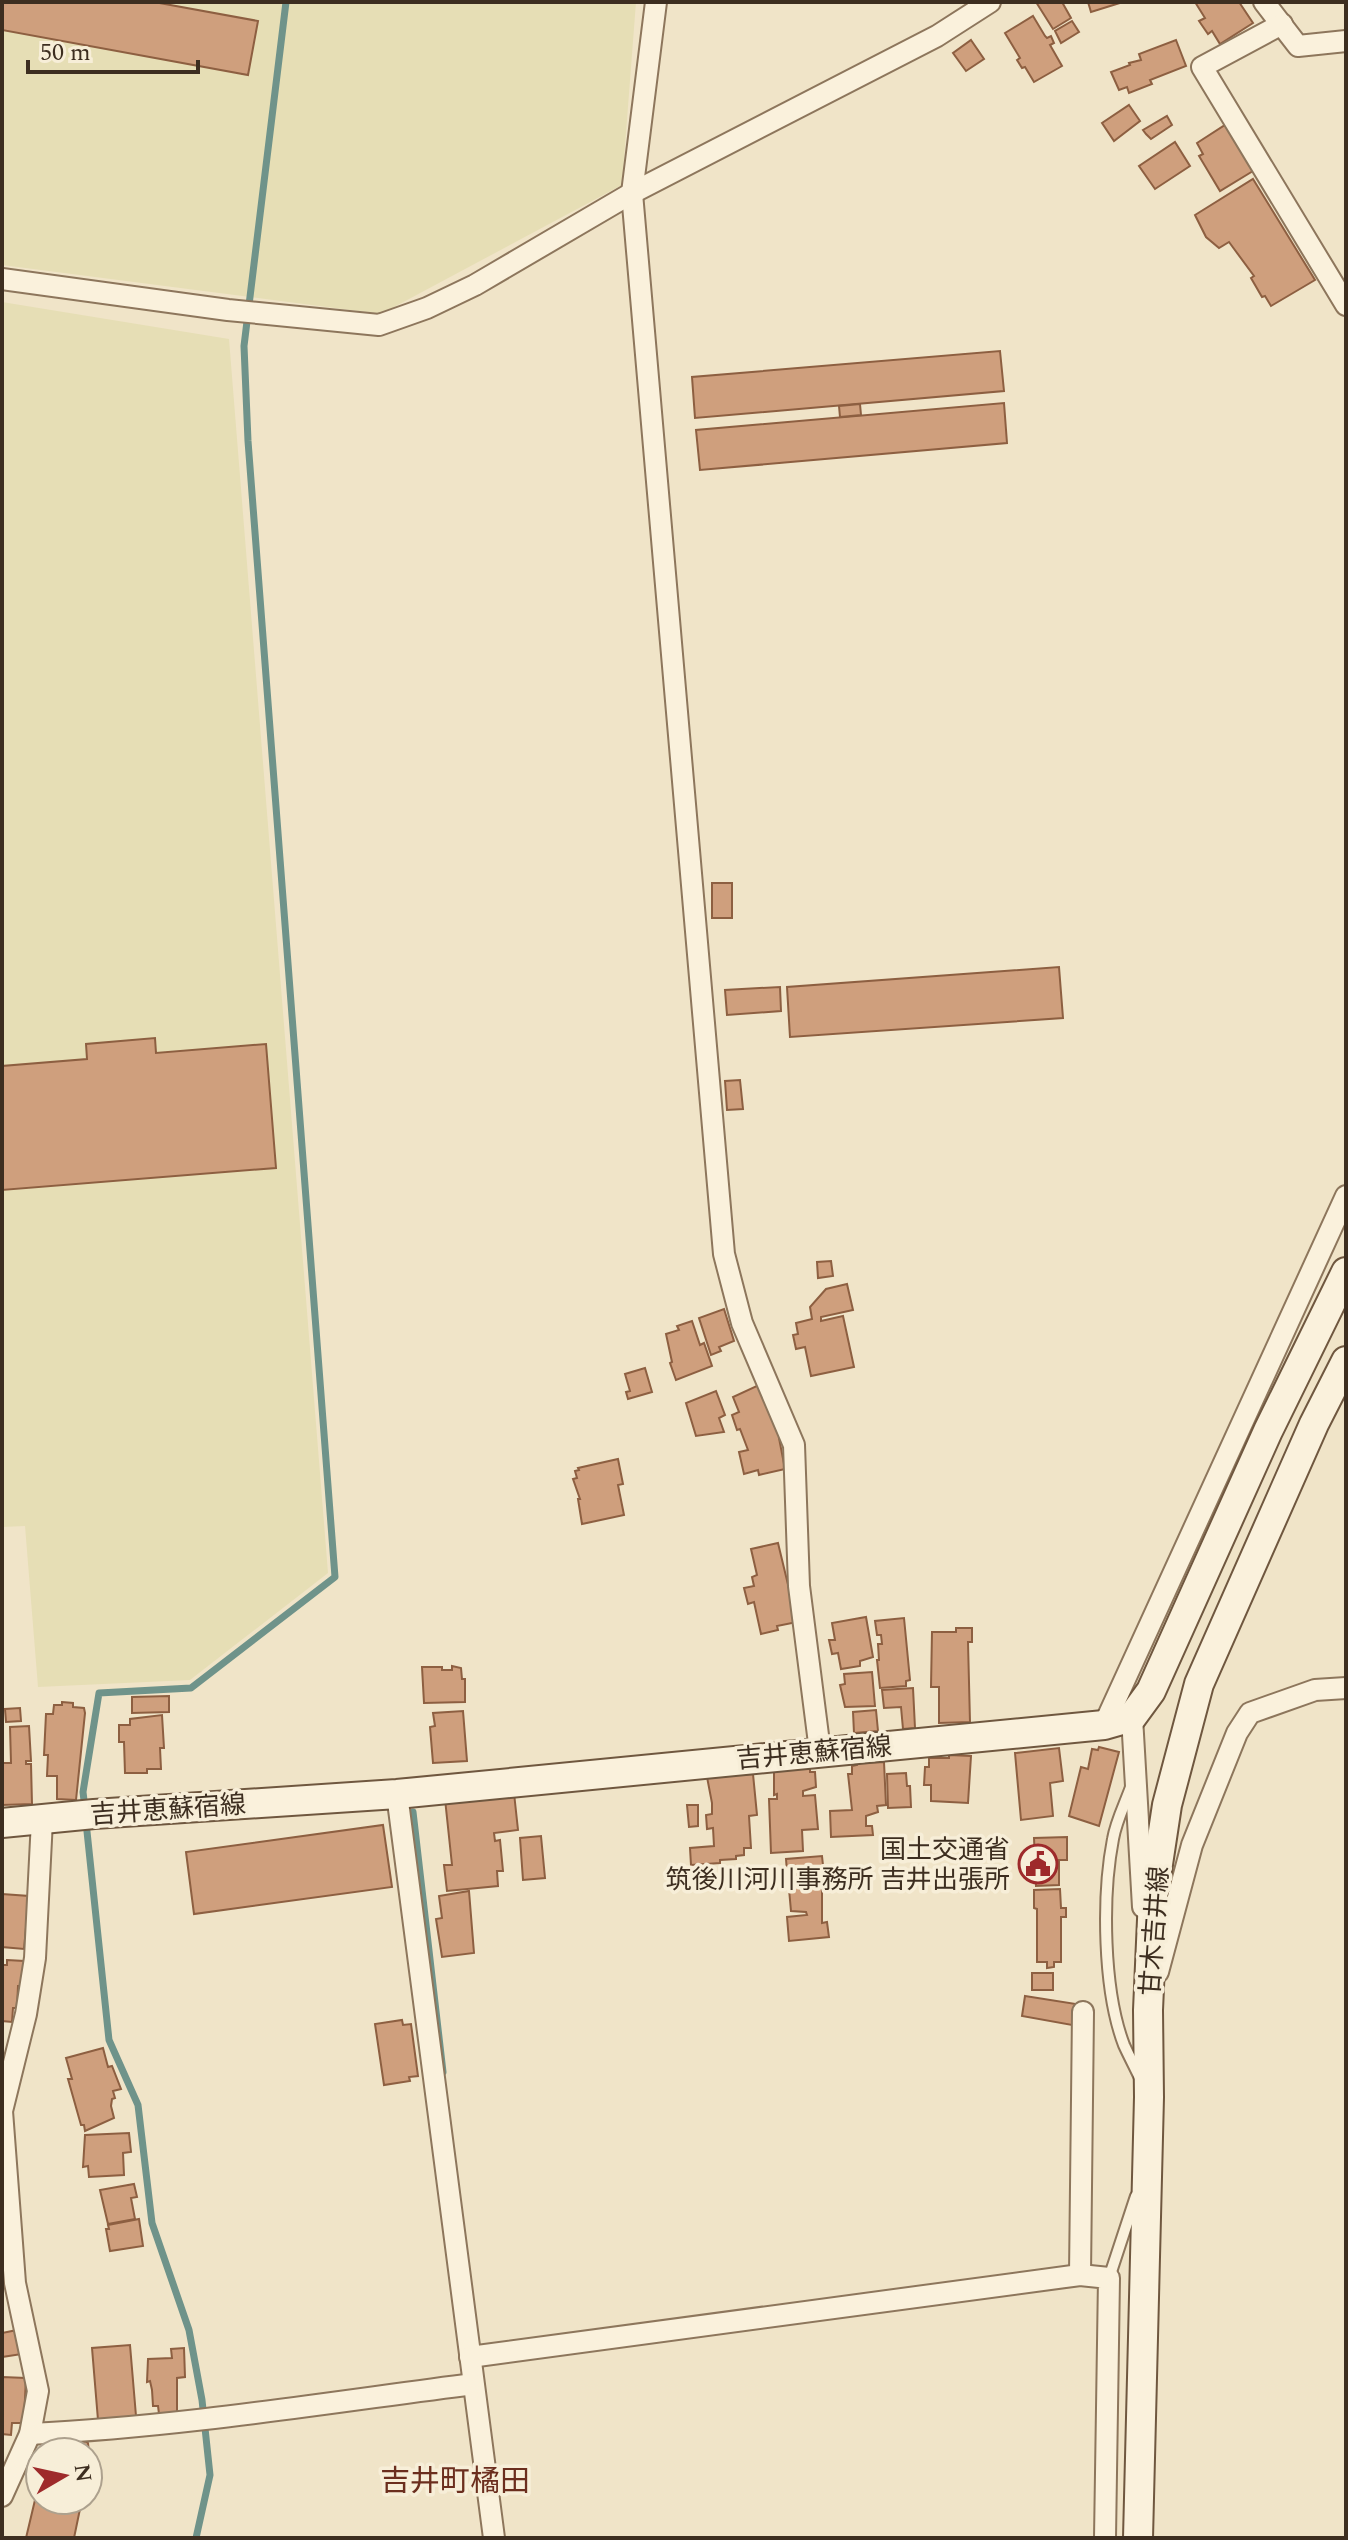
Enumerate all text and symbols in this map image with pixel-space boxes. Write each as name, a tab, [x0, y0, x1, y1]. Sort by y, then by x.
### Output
scale bar	[28, 24, 198, 74]
text: 50 m	[40, 35, 91, 71]
street label: 吉井恵蘇宿線	[735, 1726, 894, 1780]
street label: 吉井恵蘇宿線	[89, 1785, 247, 1835]
place label: 国土交通省 筑後川河川事務所 吉井出張所	[665, 1830, 1010, 1900]
public building icon: 国土交通省 筑後川河川事務所 吉井出張所	[1017, 1843, 1059, 1885]
street label: 甘木吉井線	[1131, 1865, 1179, 1997]
north arrow	[24, 2436, 104, 2516]
district label: 吉井町橘田	[380, 2459, 530, 2505]
text: N	[65, 2462, 100, 2485]

